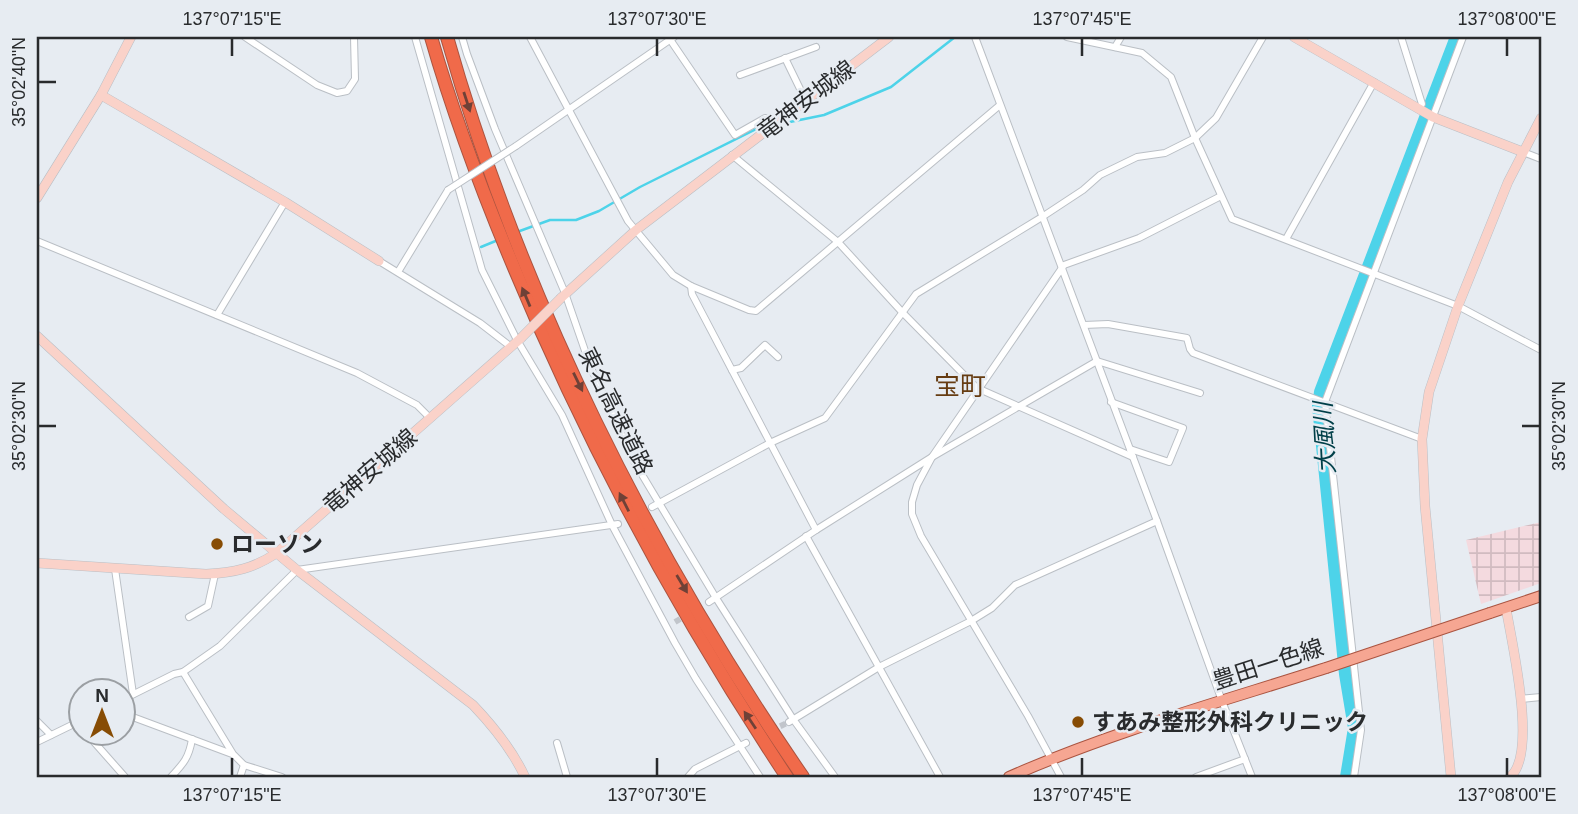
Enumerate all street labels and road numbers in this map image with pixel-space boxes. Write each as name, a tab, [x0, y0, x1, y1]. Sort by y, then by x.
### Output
street label: 竜神安城線	[752, 55, 860, 145]
street label: 東名高速道路	[574, 343, 658, 479]
street label: 竜神安城線	[318, 423, 422, 519]
street label: 豊田一色線	[1209, 634, 1327, 694]

